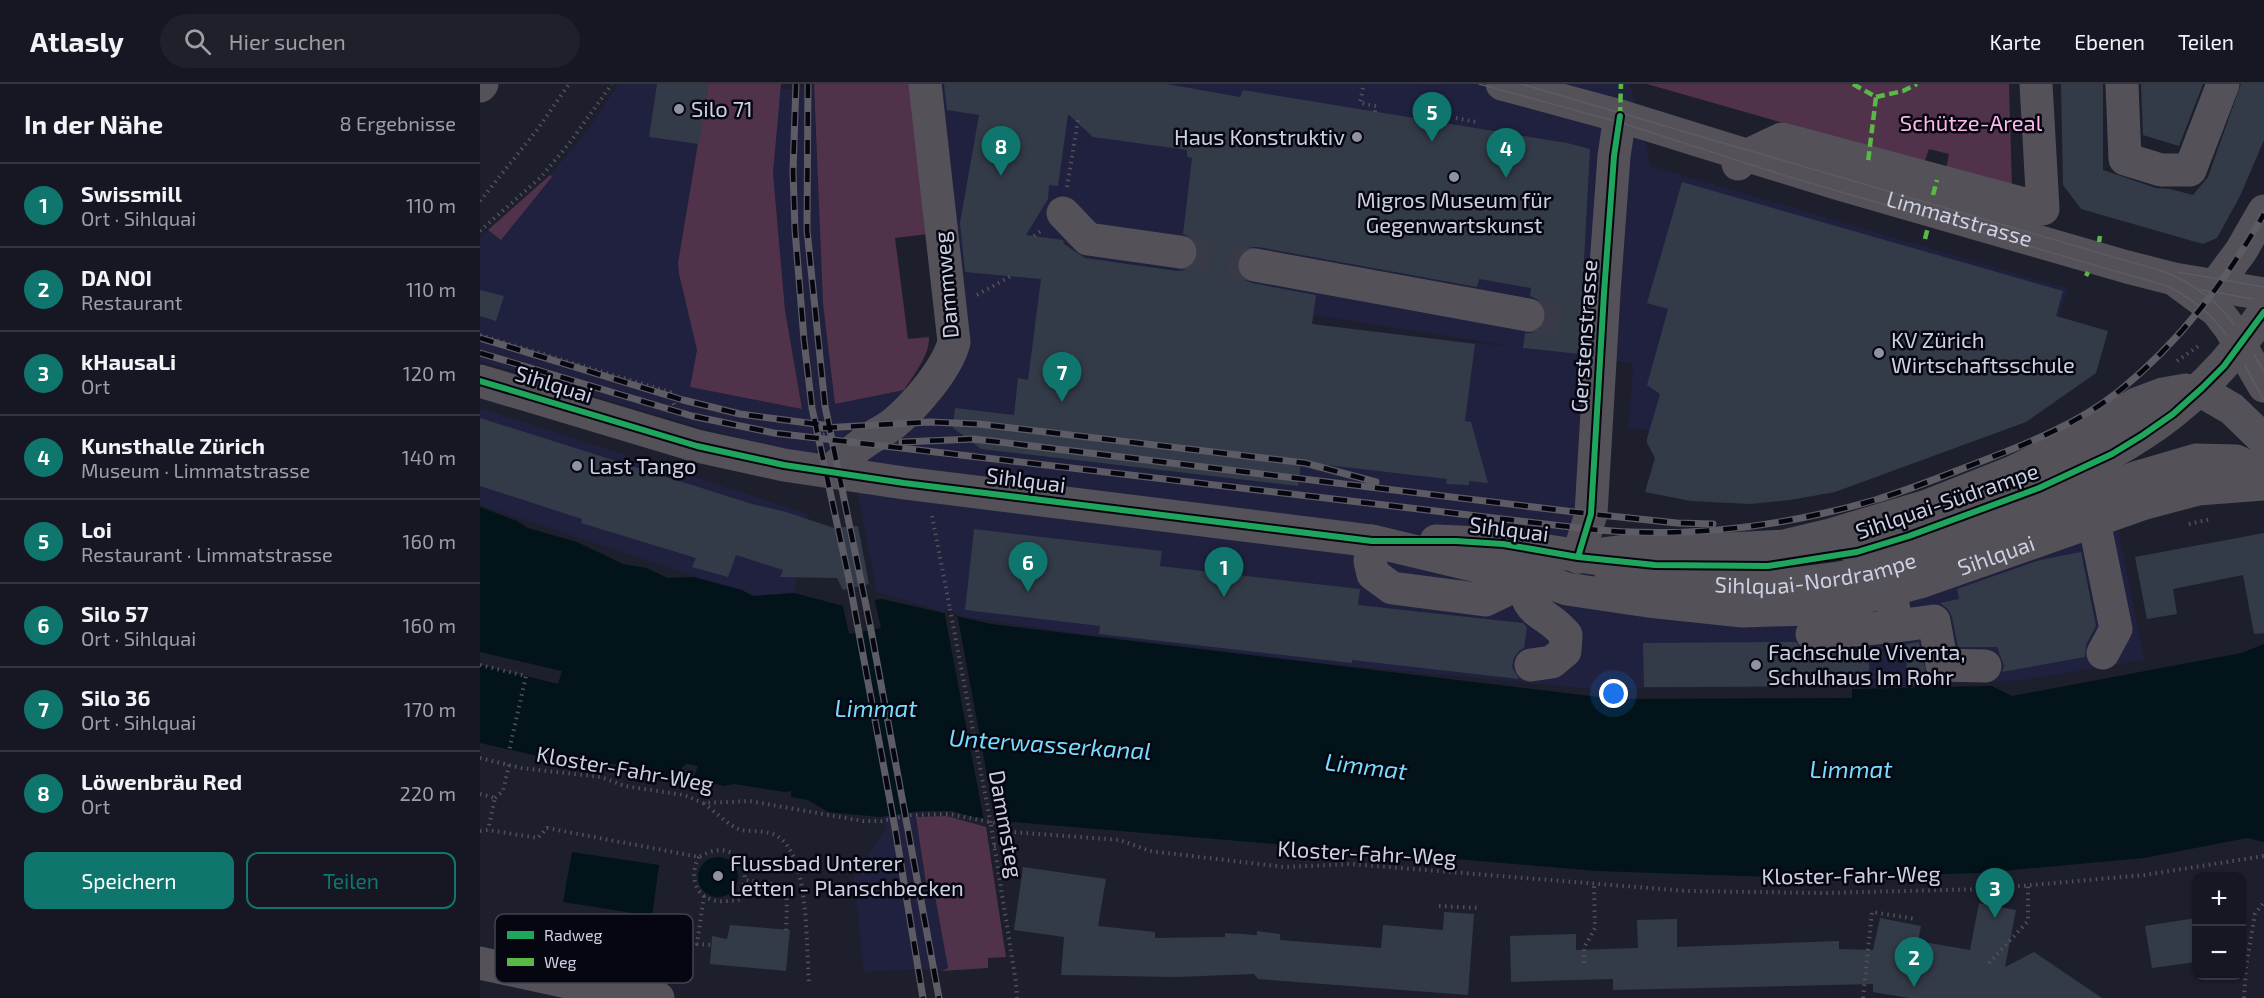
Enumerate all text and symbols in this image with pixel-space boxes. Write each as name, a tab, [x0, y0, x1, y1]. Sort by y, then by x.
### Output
search box	[160, 14, 580, 68]
text: Atlasly	[30, 24, 124, 58]
icon: search	[181, 25, 214, 58]
text: Hier suchen	[229, 28, 346, 54]
text: Karte	[1990, 29, 2041, 54]
text: Ebenen	[2074, 29, 2145, 54]
text: Teilen	[2178, 29, 2234, 54]
pin: 5	[1412, 92, 1452, 142]
place label: Silo 71	[691, 95, 753, 121]
marker: Silo 71	[672, 102, 686, 116]
text: In der Nähe	[24, 108, 163, 139]
park label: Schütze-Areal	[1900, 109, 2043, 135]
text: 8 Ergebnisse	[339, 111, 456, 135]
place label: Haus Konstruktiv	[1174, 123, 1345, 149]
pin: 8	[982, 126, 1020, 176]
pin: 4	[1486, 128, 1526, 178]
marker: Haus Konstruktiv	[1350, 130, 1364, 144]
marker: Migros Museum für Gegenwartskunst	[1447, 170, 1461, 184]
text: Swissmill	[81, 180, 182, 206]
street label: Limmatstrasse	[1884, 184, 2036, 251]
place label: Migros Museum für Gegenwartskunst	[1356, 186, 1552, 237]
text: 1	[39, 193, 48, 217]
text: 110 m	[406, 193, 456, 217]
text: Ort · Sihlquai	[81, 206, 196, 230]
street label: Dammweg	[927, 230, 963, 340]
street label: Gerstenstrasse	[1565, 259, 1601, 413]
text: DA NOI	[81, 264, 152, 290]
text: 2	[38, 277, 49, 301]
text: 110 m	[406, 277, 456, 301]
text: Restaurant	[81, 290, 182, 314]
place label: KV Zürich Wirtschaftsschule	[1891, 326, 2075, 377]
marker: KV Zürich Wirtschaftsschule	[1872, 346, 1886, 360]
text: kHausaLi	[81, 348, 176, 374]
pin: 7	[1042, 352, 1082, 402]
street label: Sihlquai	[512, 359, 596, 407]
text: 3	[38, 361, 49, 385]
text: 120 m	[403, 361, 456, 385]
text: Ort	[81, 374, 110, 398]
text: Kunsthalle Zürich	[81, 432, 265, 458]
text: 4	[37, 445, 50, 469]
text: 140 m	[402, 445, 456, 469]
place label: Last Tango	[589, 452, 697, 478]
street label: Sihlquai-Südrampe	[1852, 457, 2041, 544]
text: Museum · Limmatstrasse	[81, 458, 310, 482]
marker: Last Tango	[570, 459, 584, 473]
street label: Sihlquai	[985, 461, 1067, 497]
street label: Sihlquai	[1468, 510, 1550, 546]
text: Loi	[81, 516, 112, 542]
text: 5	[38, 529, 49, 553]
text: 160 m	[403, 529, 456, 553]
street label: Sihlquai	[1954, 529, 2038, 580]
text: Restaurant · Limmatstrasse	[81, 542, 333, 566]
pin: 6	[1008, 542, 1048, 592]
street label: Sihlquai-Nordrampe	[1714, 546, 1919, 598]
pin: 1	[1204, 548, 1244, 597]
text: Silo 57	[81, 600, 149, 626]
text: 6	[38, 613, 49, 637]
text: 160 m	[403, 613, 456, 637]
text: Ort · Sihlquai	[81, 626, 196, 650]
place label: Fachschule Viventa, Schulhaus Im Rohr	[1768, 638, 1965, 689]
marker: Fachschule Viventa, Schulhaus Im Rohr	[1749, 658, 1763, 672]
your location	[1599, 679, 1628, 708]
text: Silo 36	[81, 684, 150, 710]
water label: Limmat	[835, 693, 918, 722]
text: 7	[38, 697, 49, 721]
text: 170 m	[404, 697, 456, 721]
text: Ort · Sihlquai	[81, 710, 196, 734]
water label: Unterwasserkanal	[948, 722, 1152, 765]
street label: Kloster-Fahr-Weg	[535, 740, 716, 796]
water label: Limmat	[1323, 746, 1410, 785]
water label: Limmat	[1810, 754, 1893, 783]
text: Löwenbräu Red	[81, 768, 242, 794]
street label: Dammsteg	[985, 768, 1029, 880]
text: 8	[37, 781, 50, 805]
text: 220 m	[399, 781, 456, 805]
text: Ort	[81, 794, 110, 818]
street label: Kloster-Fahr-Weg	[1277, 834, 1457, 870]
place label: Flussbad Unterer Letten - Planschbecken	[730, 849, 964, 900]
button: Speichern	[24, 852, 234, 909]
button: Teilen	[246, 852, 456, 909]
street label: Kloster-Fahr-Weg	[1761, 859, 1941, 889]
pin: 3	[1976, 868, 2014, 918]
marker: Flussbad Unterer Letten - Planschbecken	[711, 869, 725, 883]
map controls	[2192, 872, 2246, 980]
button: +	[2192, 872, 2246, 926]
legend	[495, 914, 693, 983]
text: Radweg	[544, 925, 603, 944]
button: −	[2192, 926, 2246, 980]
pin: 2	[1894, 938, 1934, 987]
text: Weg	[544, 952, 576, 971]

